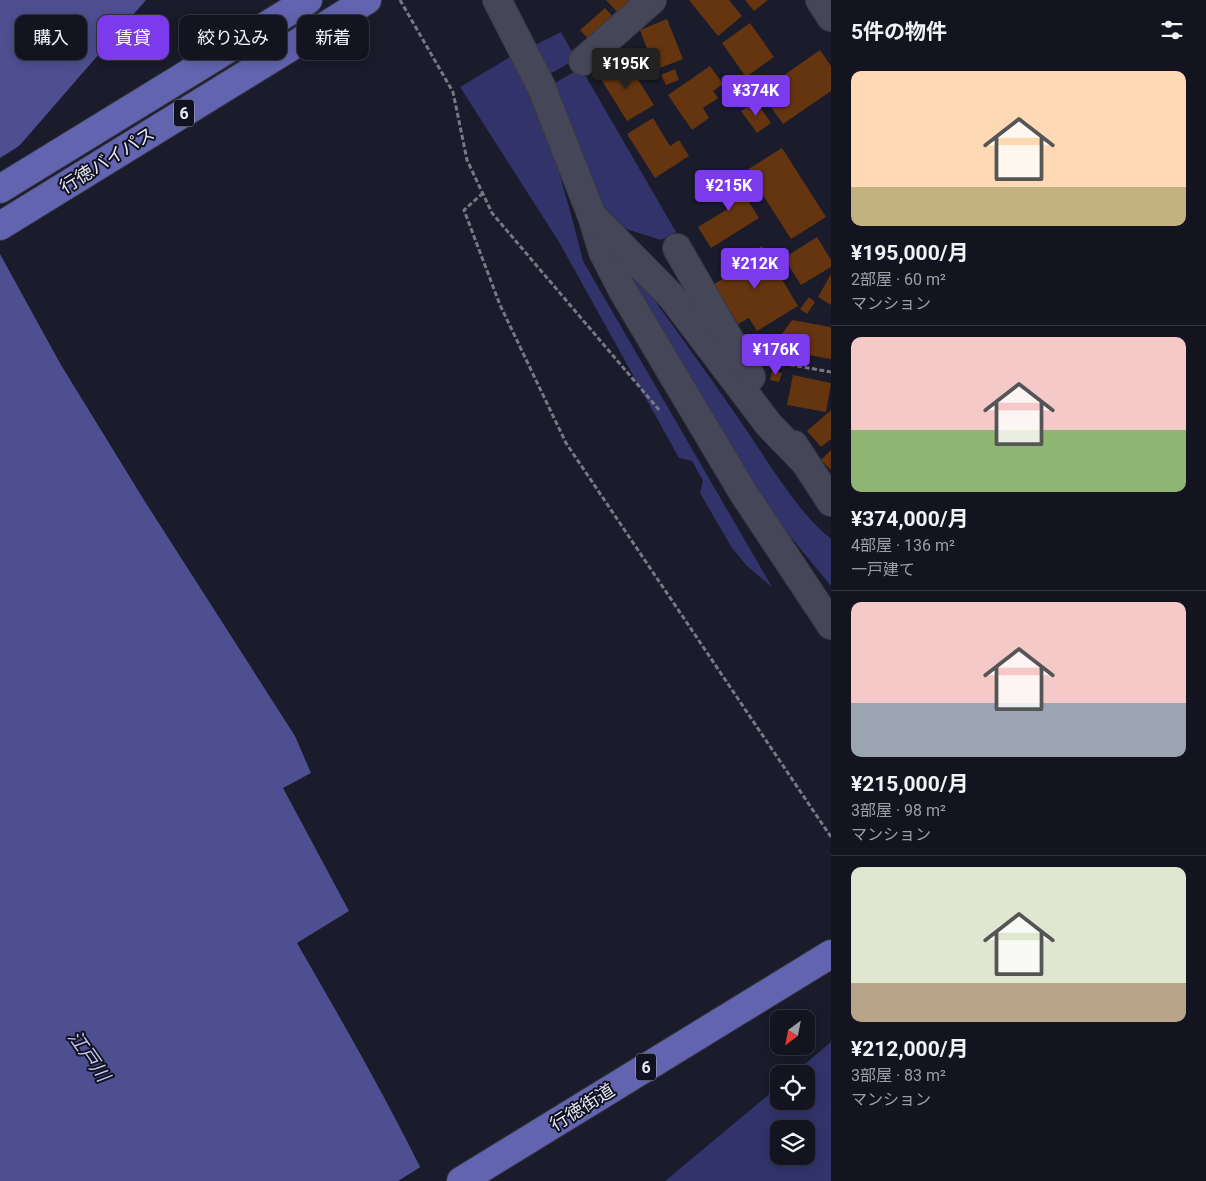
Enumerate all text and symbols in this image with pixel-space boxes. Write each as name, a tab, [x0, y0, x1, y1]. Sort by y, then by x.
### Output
chip: 購入	[15, 15, 87, 60]
chip: 賃貸	[97, 15, 169, 60]
chip: 絞り込み	[179, 15, 287, 60]
chip: 新着	[297, 15, 369, 60]
icon: filters	[1158, 16, 1186, 44]
text: 5件の物件	[851, 20, 947, 44]
pin: ¥195K	[591, 48, 661, 90]
text: ¥195K	[603, 54, 649, 73]
pin: ¥374K	[721, 74, 791, 117]
text: ¥374K	[733, 81, 779, 100]
road number: 6	[174, 100, 194, 126]
icon: home	[974, 104, 1064, 194]
street label: 行徳バイパス	[56, 123, 158, 197]
pin: ¥215K	[694, 170, 764, 212]
text: ¥215K	[706, 176, 752, 195]
text: ¥195,000/月	[851, 241, 969, 265]
pin: ¥212K	[720, 248, 790, 290]
text: ¥212K	[732, 254, 778, 273]
text: 2部屋 · 60 m²	[851, 270, 946, 289]
text: マンション	[851, 294, 931, 313]
pin: ¥176K	[741, 334, 811, 376]
text: ¥176K	[753, 340, 799, 359]
icon: home	[974, 369, 1064, 459]
text: ¥374,000/月	[851, 507, 969, 531]
text: 4部屋 · 136 m²	[851, 536, 955, 555]
text: 一戸建て	[851, 560, 915, 579]
icon: home	[974, 634, 1064, 724]
text: ¥215,000/月	[851, 772, 969, 796]
text: 3部屋 · 98 m²	[851, 801, 946, 820]
text: マンション	[851, 825, 931, 844]
icon: home	[974, 899, 1064, 989]
north arrow	[770, 1010, 815, 1055]
map controls	[770, 1010, 815, 1165]
water label: 江戸川	[63, 1026, 116, 1088]
text: ¥212,000/月	[851, 1037, 969, 1061]
road number: 6	[636, 1054, 656, 1080]
button: locate	[770, 1065, 815, 1110]
text: 3部屋 · 83 m²	[851, 1066, 946, 1085]
street label: 行徳街道	[546, 1079, 618, 1135]
text: マンション	[851, 1090, 931, 1109]
button: layers	[770, 1120, 815, 1165]

